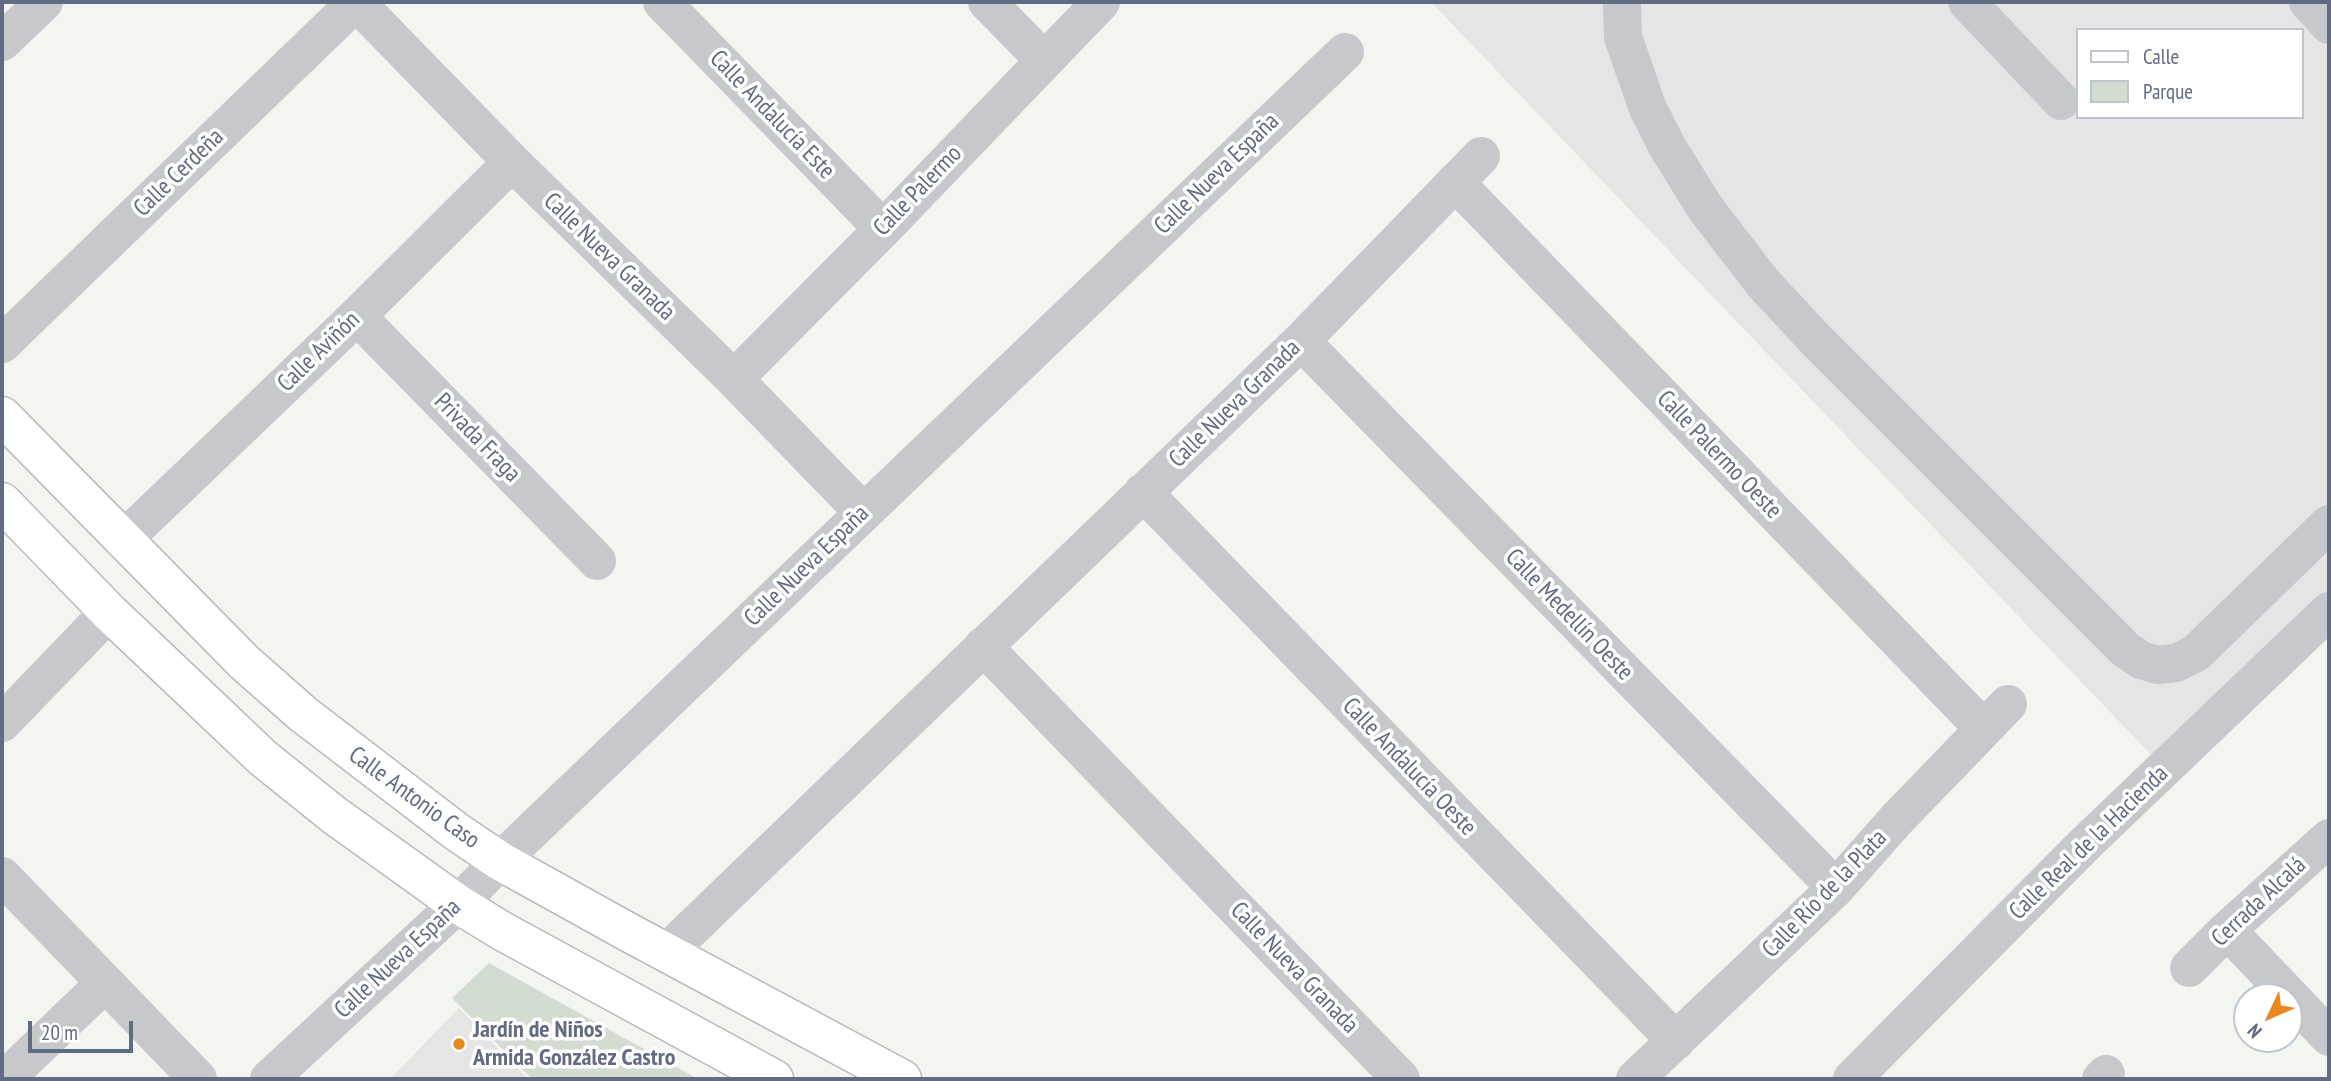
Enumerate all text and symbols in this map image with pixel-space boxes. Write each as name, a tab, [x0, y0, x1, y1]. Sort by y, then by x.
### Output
legend	[2076, 28, 2303, 119]
text: Calle	[2143, 43, 2179, 70]
street label: Calle Andalucía Este	[703, 45, 841, 185]
text: Parque	[2143, 78, 2193, 105]
street label: Calle Nueva España	[1149, 107, 1285, 241]
street label: Calle Cerdeña	[128, 123, 230, 223]
street label: Calle Palermo	[868, 140, 968, 242]
street label: Calle Nueva Granada	[537, 187, 681, 327]
street label: Calle Aviñón	[272, 306, 366, 398]
street label: Calle Nueva Granada	[1163, 334, 1307, 474]
street label: Calle Palermo Oeste	[1651, 385, 1787, 525]
street label: Privada Fraga	[428, 388, 526, 488]
street label: Calle Nueva España	[739, 499, 875, 633]
street label: Calle Medellín Oeste	[1499, 543, 1639, 687]
street label: Calle Andalucía Oeste	[1336, 692, 1482, 842]
street label: Calle Antonio Caso	[343, 741, 485, 855]
street label: Calle Real de la Hacienda	[2004, 760, 2174, 926]
street label: Calle Río de la Plata	[1757, 824, 1893, 964]
street label: Cerrada Alcalá	[2206, 851, 2312, 953]
street label: Calle Nueva España	[329, 893, 467, 1025]
street label: Calle Nueva Granada	[1224, 896, 1364, 1040]
north arrow	[2233, 983, 2303, 1053]
scale bar	[32, 1007, 136, 1052]
place label: Jardín de Niños Armida González Castro	[473, 1016, 675, 1072]
text: 20 m	[41, 1019, 78, 1046]
text: N	[2242, 1019, 2267, 1043]
marker: Jardín de Niños Armida González Castro	[451, 1036, 467, 1052]

